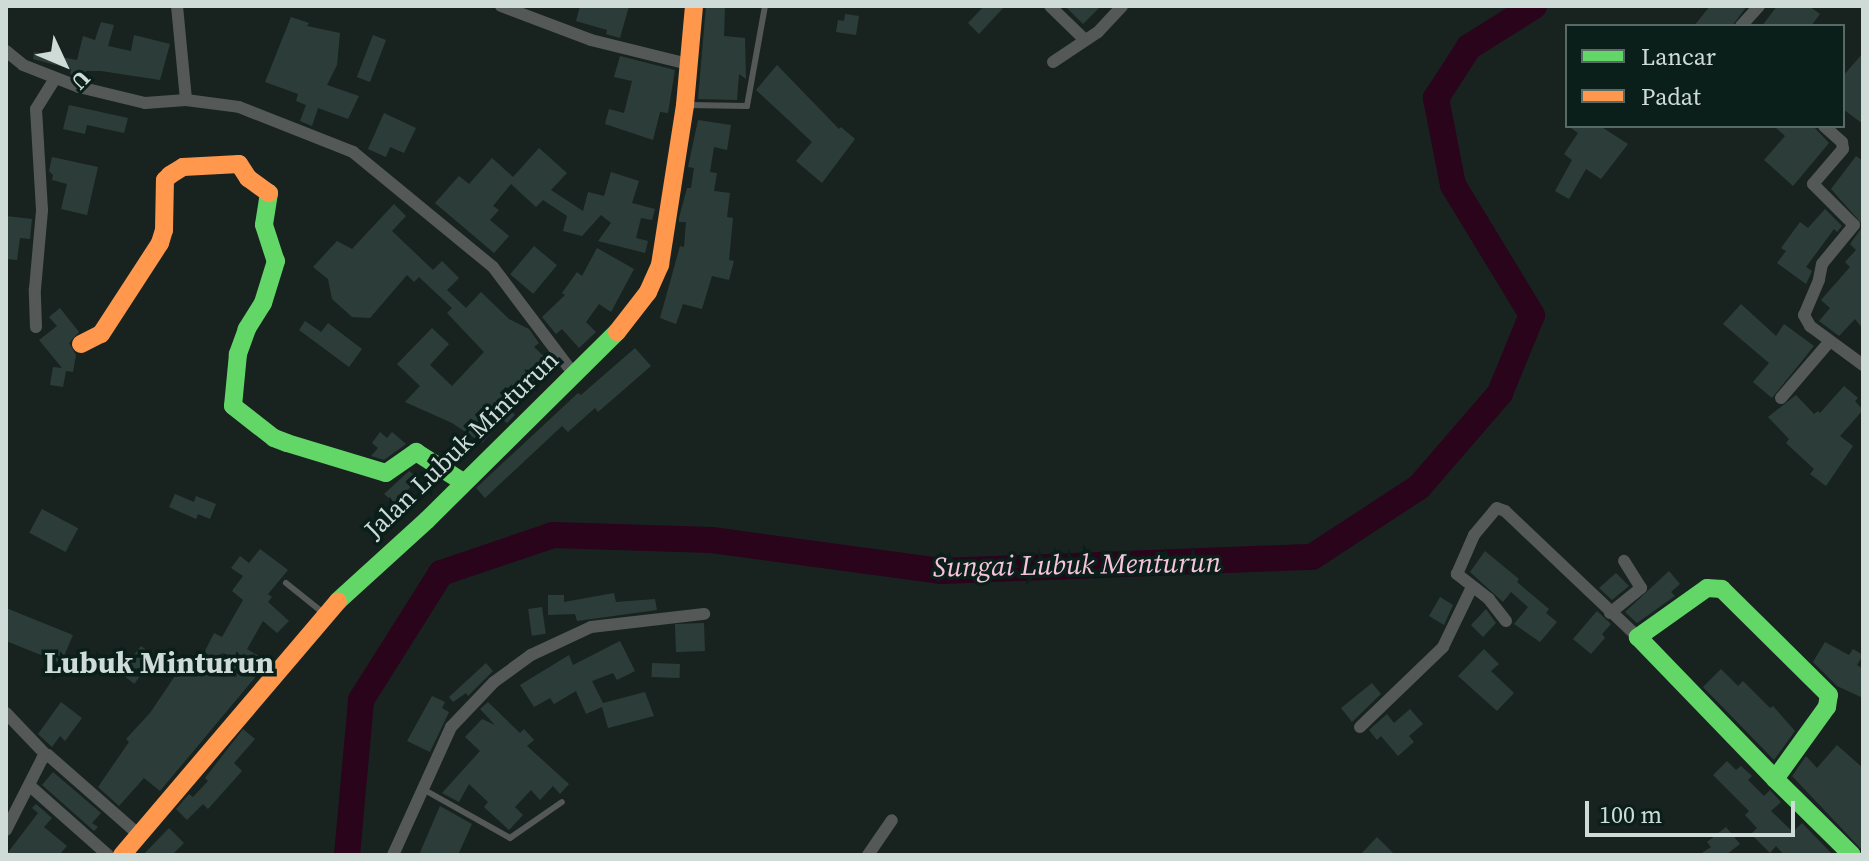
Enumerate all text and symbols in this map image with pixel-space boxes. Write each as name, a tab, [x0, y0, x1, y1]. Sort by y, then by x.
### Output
north arrow	[24, 24, 104, 104]
legend	[1565, 24, 1845, 128]
text: Lancar	[1641, 40, 1716, 73]
text: U	[65, 64, 98, 97]
text: Padat	[1641, 80, 1701, 113]
street label: Jalan Lubuk Minturun	[359, 344, 565, 546]
water label: Sungai Lubuk Menturun	[933, 545, 1221, 583]
district label: Lubuk Minturun	[44, 645, 274, 681]
scale bar	[1589, 785, 1799, 835]
text: 100 m	[1599, 798, 1662, 831]

